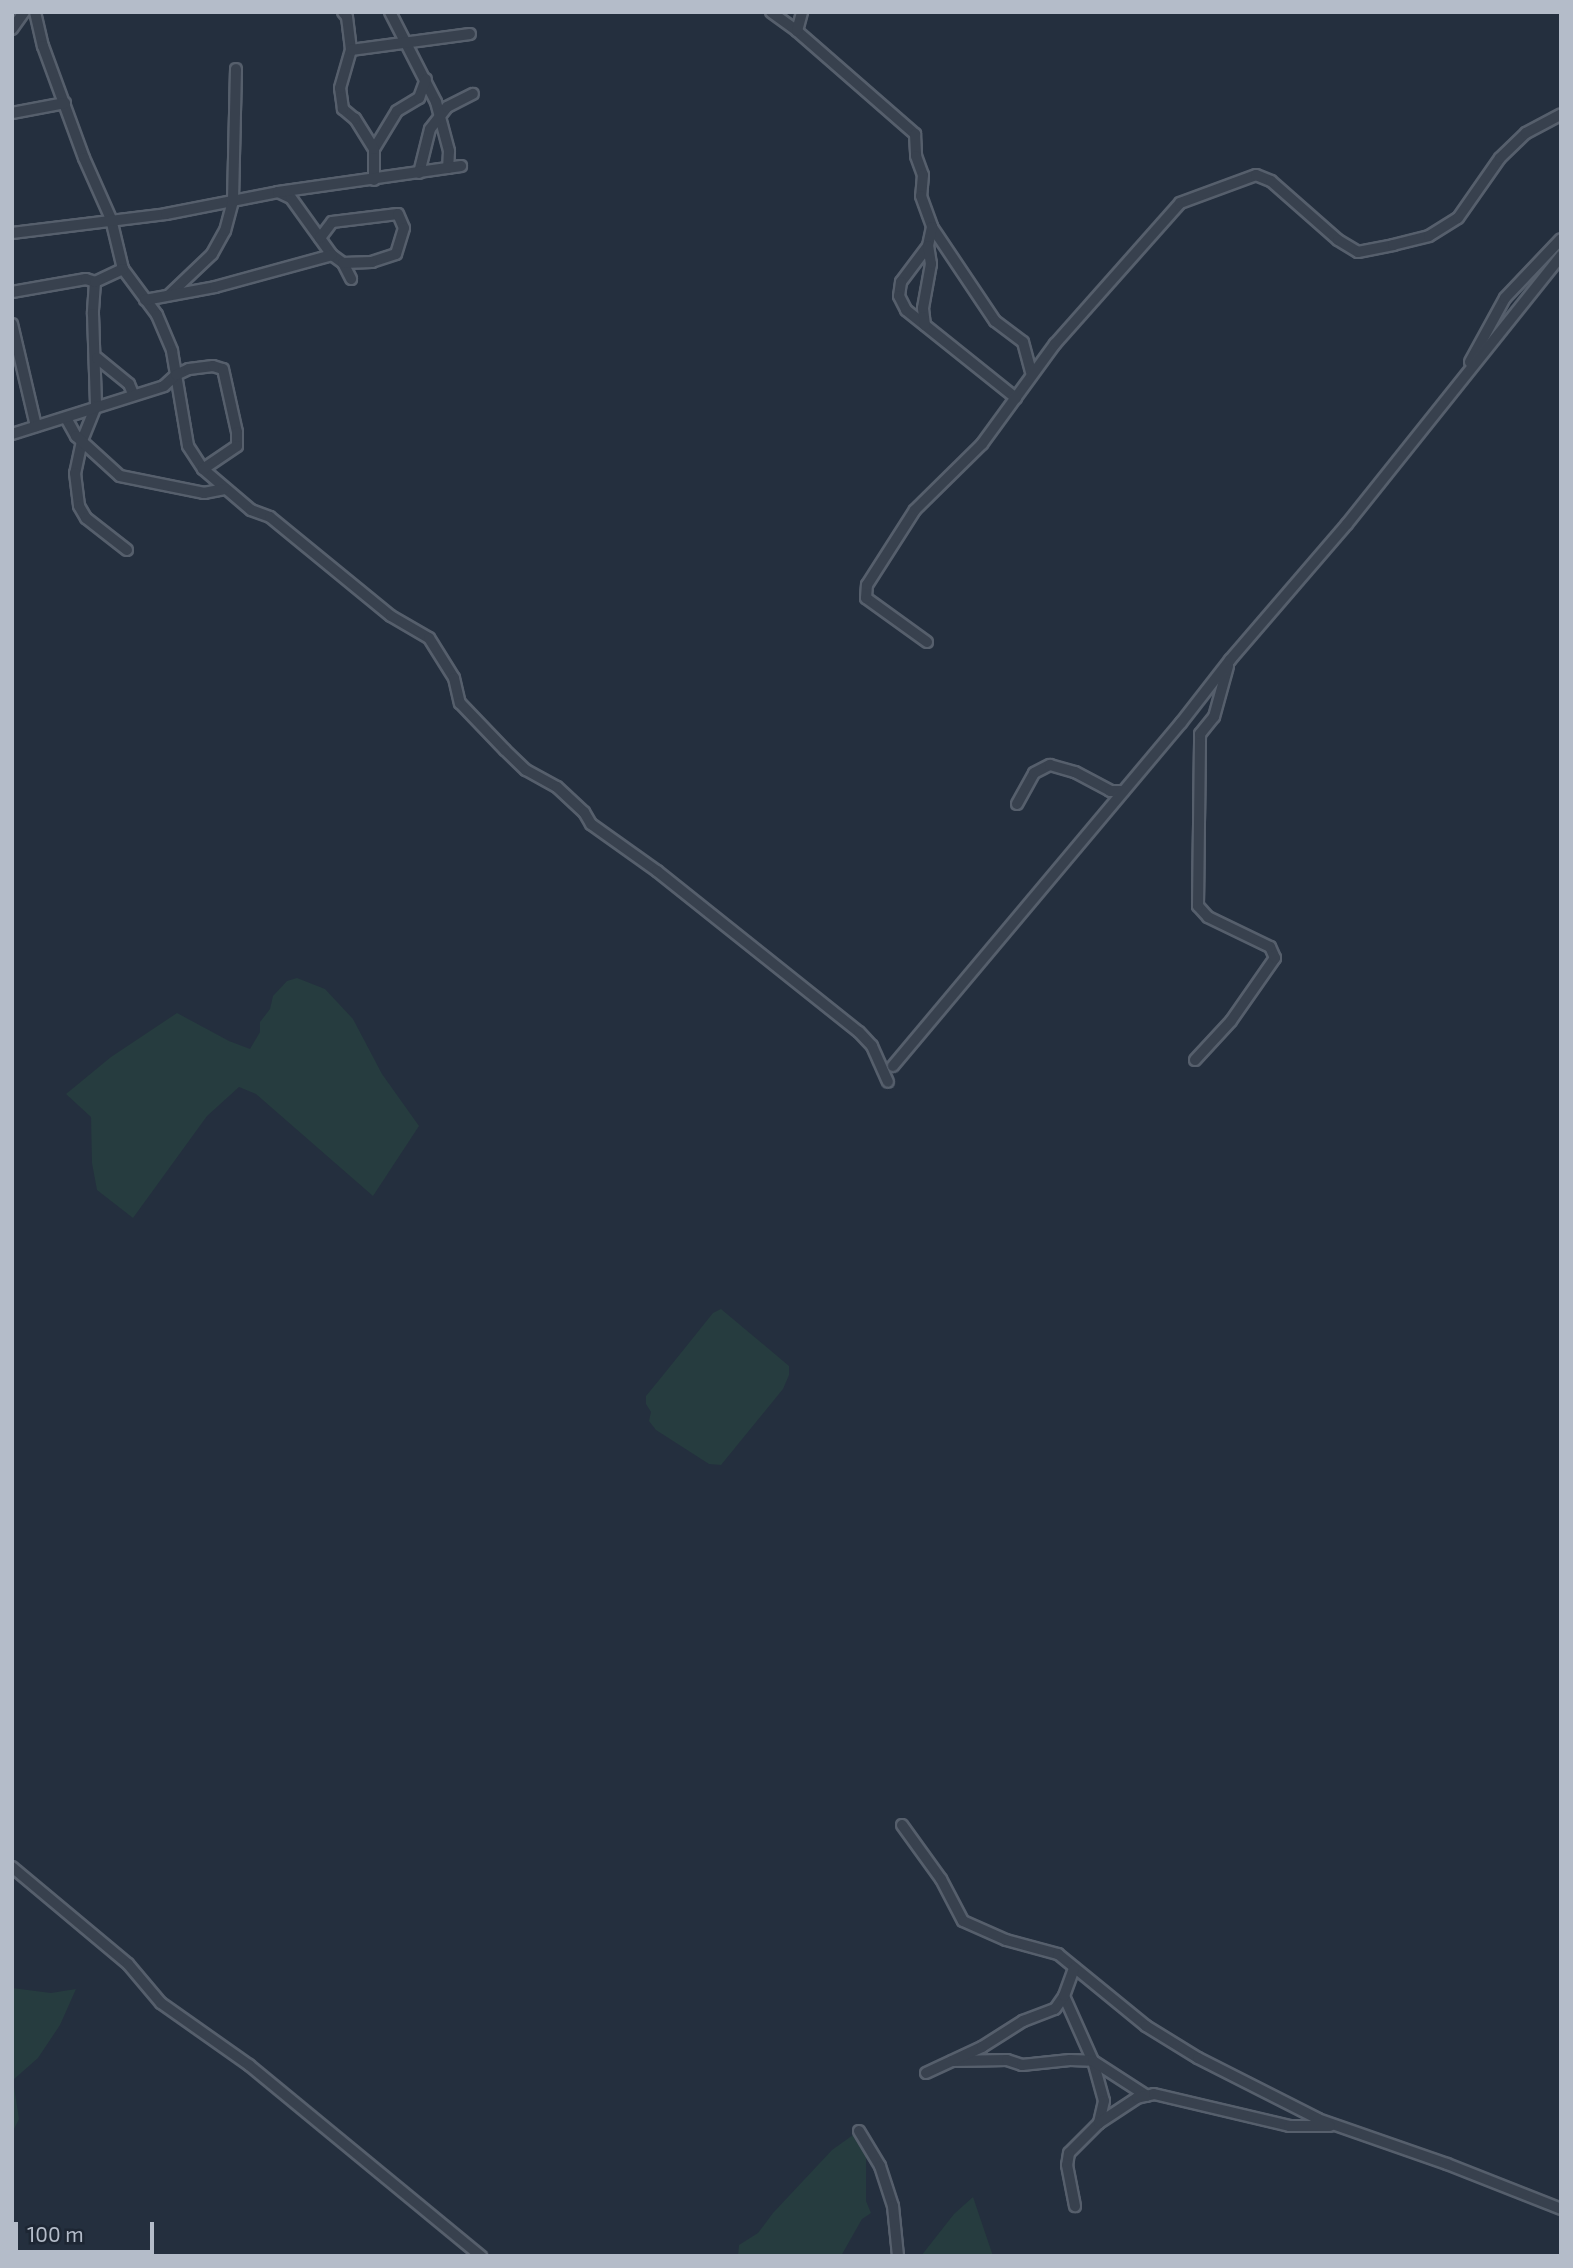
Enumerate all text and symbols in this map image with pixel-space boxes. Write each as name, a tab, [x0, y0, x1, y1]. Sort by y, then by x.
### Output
scale bar	[18, 2208, 158, 2252]
text: 100 m	[27, 2221, 84, 2246]

